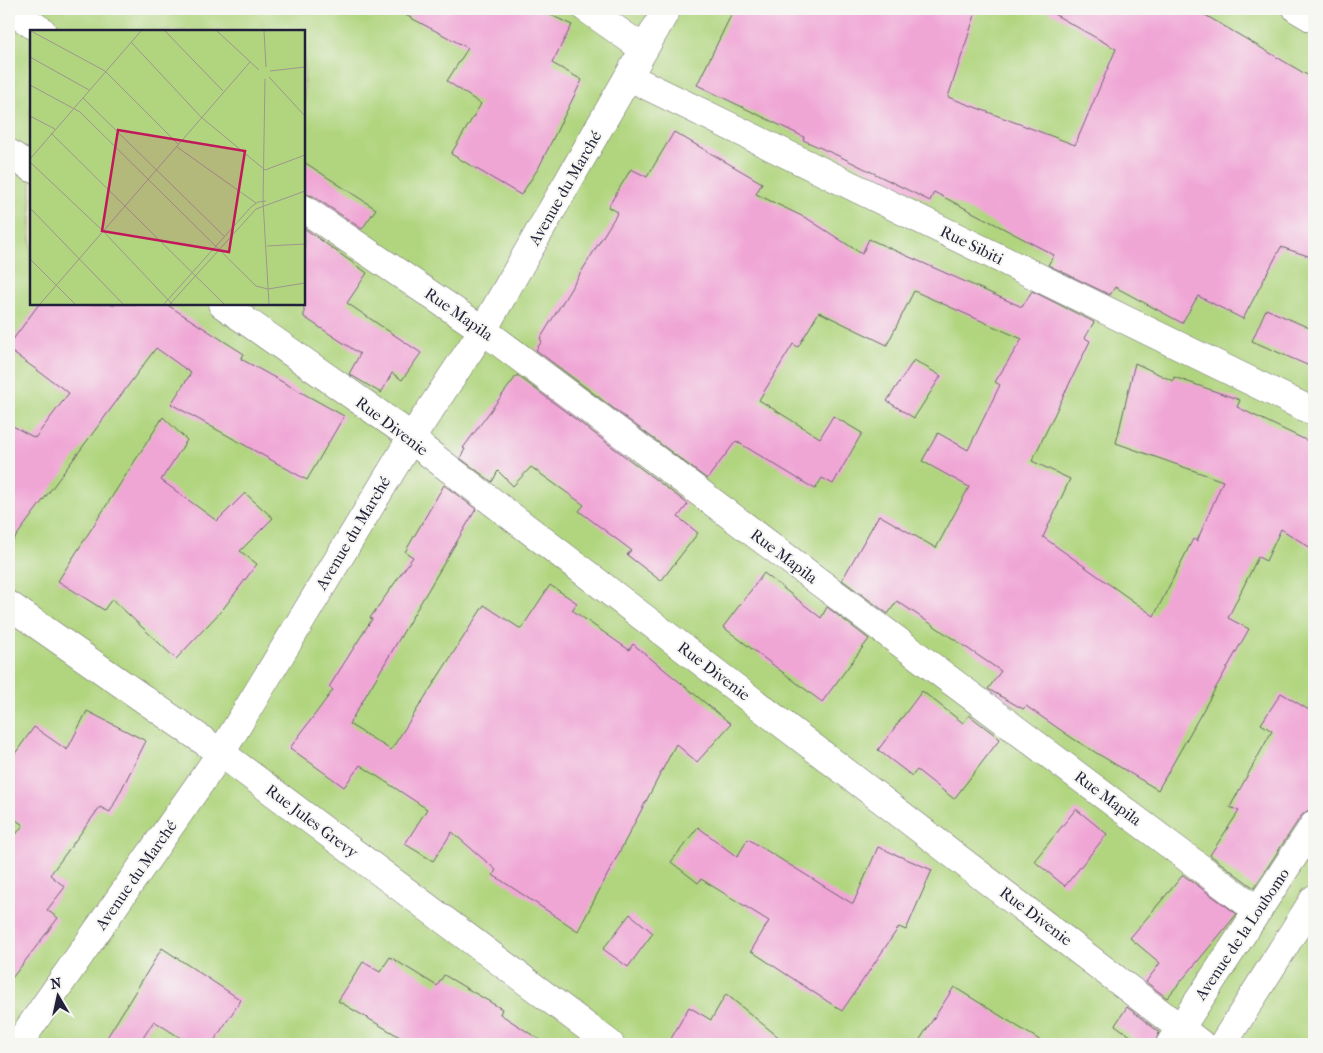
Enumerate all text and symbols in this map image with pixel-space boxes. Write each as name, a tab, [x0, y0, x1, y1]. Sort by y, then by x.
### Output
inset map	[30, 30, 305, 305]
street label: Avenue du Marché	[524, 127, 605, 249]
street label: Rue Sibiti	[937, 222, 1007, 269]
street label: Rue Mapila	[421, 284, 497, 345]
street label: Rue Divenie	[352, 393, 432, 459]
street label: Avenue du Marché	[311, 473, 394, 594]
street label: Rue Mapila	[747, 525, 822, 588]
street label: Rue Divenie	[674, 638, 754, 704]
street label: Rue Mapila	[1071, 767, 1146, 830]
street label: Rue Jules Grevy	[262, 780, 362, 862]
street label: Avenue du Marché	[91, 817, 181, 934]
street label: Avenue de la Loubomo	[1190, 865, 1293, 1004]
street label: Rue Divenie	[996, 883, 1076, 949]
north arrow	[32, 970, 82, 1020]
text: N	[49, 974, 63, 993]

